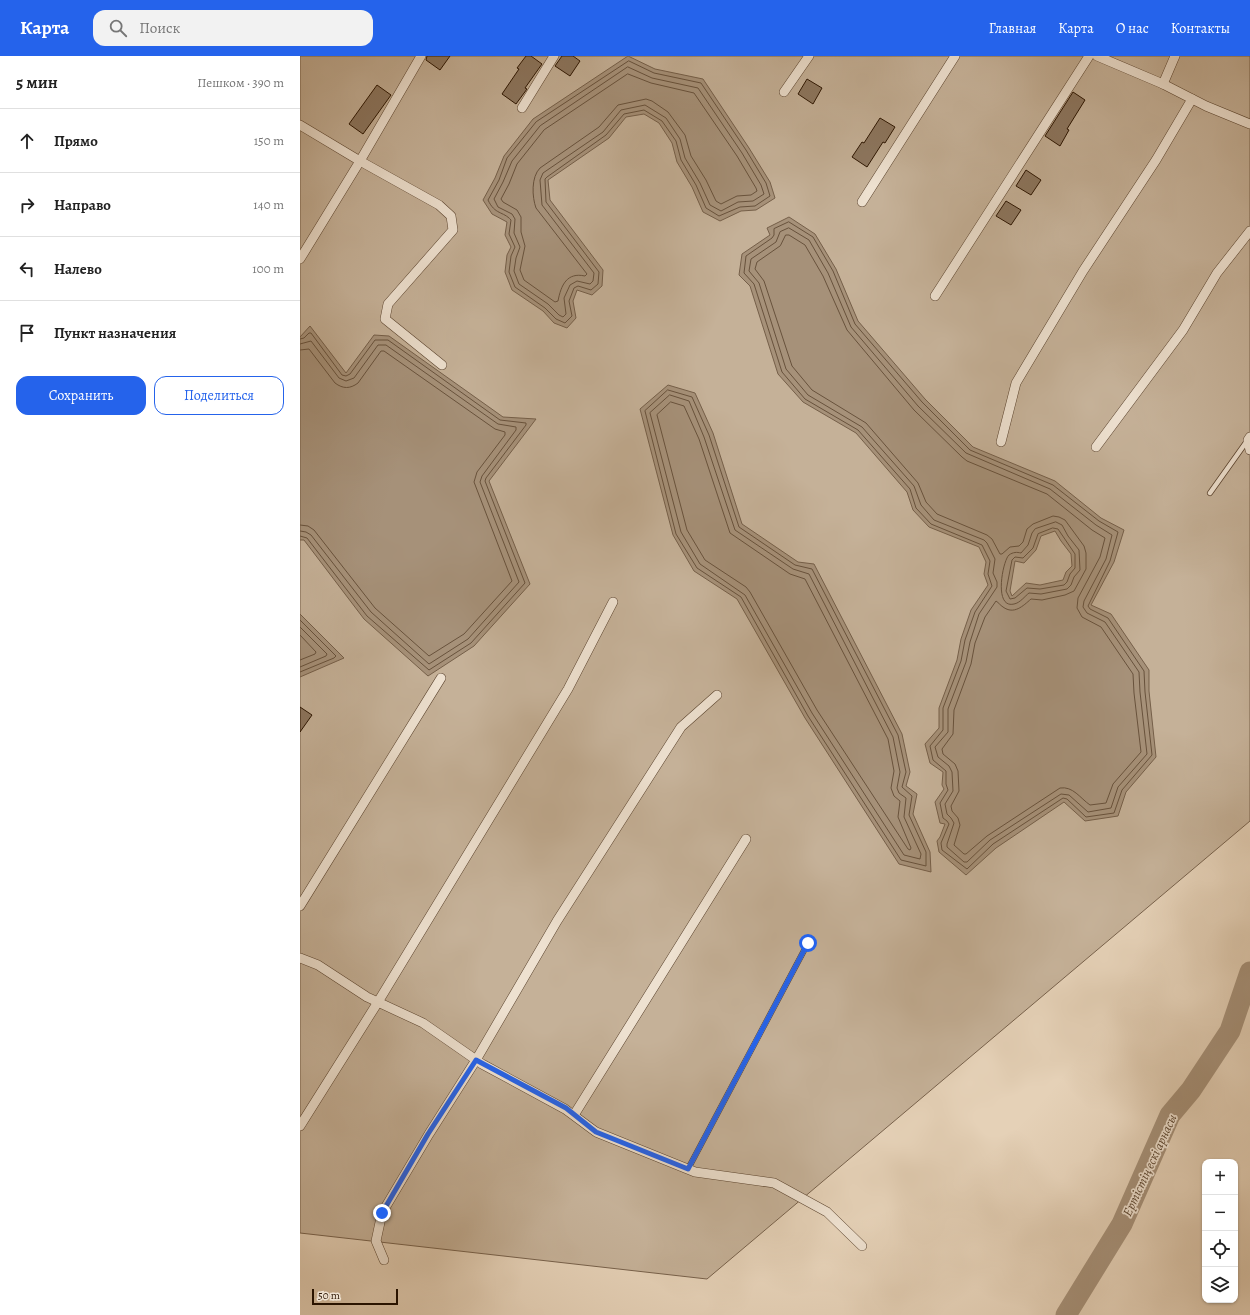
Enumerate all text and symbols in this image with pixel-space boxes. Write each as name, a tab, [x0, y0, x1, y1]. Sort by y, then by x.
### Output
search box	[93, 10, 373, 46]
text: Карта	[20, 15, 69, 41]
icon: search	[107, 17, 129, 39]
text: Поиск	[139, 18, 180, 38]
text: Главная	[989, 19, 1036, 38]
text: Карта	[1058, 19, 1094, 38]
text: О нас	[1116, 19, 1149, 38]
text: Контакты	[1171, 19, 1230, 38]
text: 5 мин	[16, 71, 58, 94]
text: Пешком · 390 m	[197, 74, 284, 91]
icon: ahead	[16, 130, 38, 152]
text: Прямо	[54, 131, 98, 151]
text: 150 m	[254, 132, 284, 149]
icon: right	[16, 194, 38, 216]
text: Направо	[54, 195, 111, 215]
text: 140 m	[253, 196, 284, 213]
icon: left	[16, 258, 38, 280]
text: Налево	[54, 259, 102, 279]
text: 100 m	[252, 260, 284, 277]
icon: arrive	[16, 322, 38, 344]
text: Пункт назначения	[54, 323, 176, 343]
button: Сохранить	[16, 376, 146, 415]
button: Поделиться	[154, 376, 284, 415]
route start	[799, 934, 817, 952]
water label: Ертістің ескі арнасы	[1118, 1111, 1181, 1219]
map controls	[1202, 1159, 1238, 1303]
button: +	[1202, 1159, 1238, 1195]
button: −	[1202, 1195, 1238, 1231]
route end	[373, 1204, 391, 1222]
button: locate	[1202, 1231, 1238, 1267]
button: layers	[1202, 1267, 1238, 1303]
scale bar	[312, 1287, 398, 1306]
text: 50 m	[318, 1288, 340, 1303]

